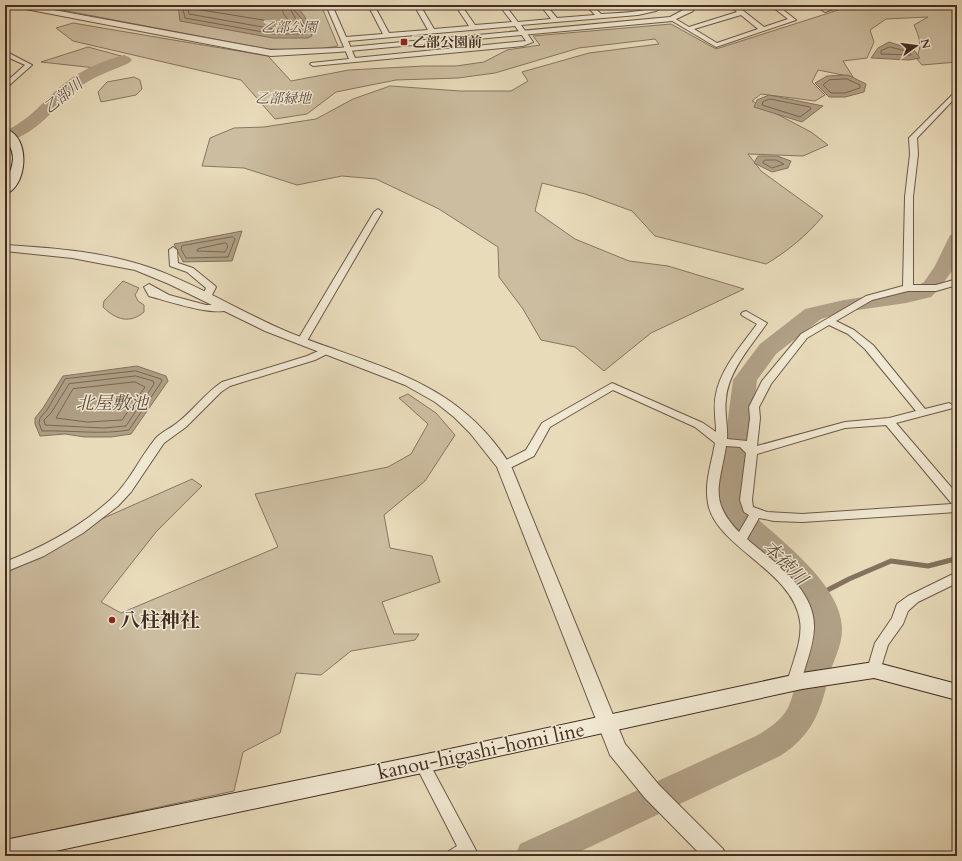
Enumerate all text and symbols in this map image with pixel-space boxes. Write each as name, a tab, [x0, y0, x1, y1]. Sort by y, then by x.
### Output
park label: 乙部公園	[261, 18, 319, 37]
north arrow	[896, 26, 936, 66]
place label: 乙部公園前	[412, 33, 482, 52]
marker: 乙部公園前	[399, 37, 409, 47]
text: N	[917, 37, 934, 51]
water label: 乙部川	[39, 73, 88, 118]
park label: 乙部緑地	[255, 89, 313, 108]
water label: 北屋敷池	[76, 391, 150, 416]
water label: 本徳川	[757, 535, 814, 592]
place label: 八柱神社	[120, 607, 200, 634]
marker: 八柱神社	[107, 615, 117, 625]
street label: kanou-higashi-homi line	[375, 716, 587, 786]

